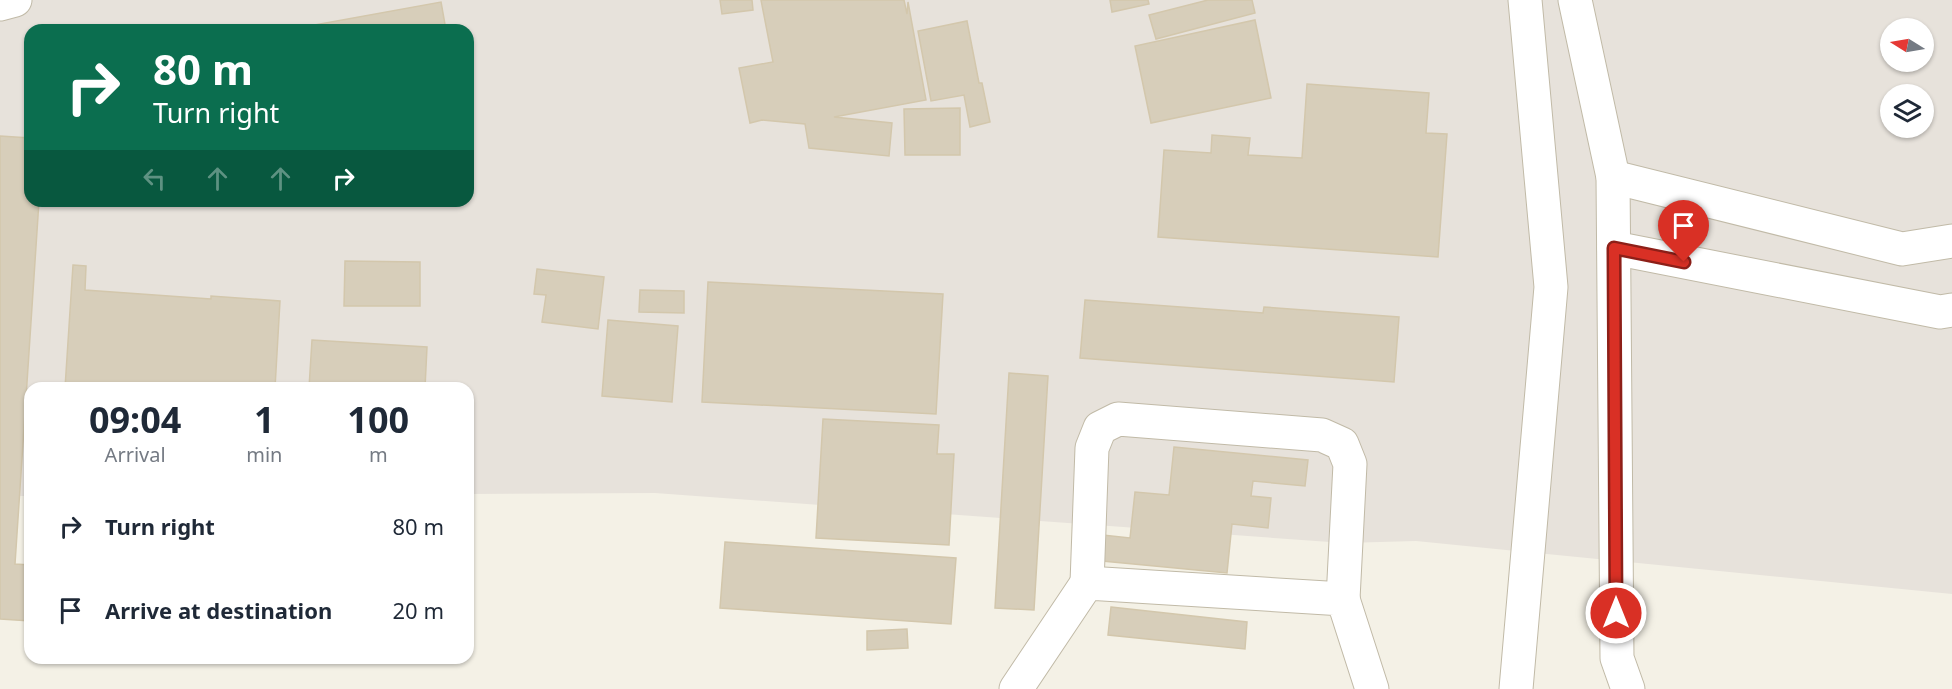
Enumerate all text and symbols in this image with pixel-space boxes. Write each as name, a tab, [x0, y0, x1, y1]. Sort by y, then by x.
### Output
north arrow	[1880, 18, 1934, 72]
map controls	[1880, 18, 1934, 138]
text: 80 m	[153, 40, 253, 97]
icon: right	[54, 48, 132, 126]
button: layers	[1880, 84, 1934, 138]
text: Turn right	[153, 94, 279, 131]
icon: left	[138, 162, 171, 195]
icon: ahead	[201, 162, 234, 195]
icon: ahead	[264, 162, 297, 195]
icon: right	[327, 162, 360, 195]
pin	[1658, 200, 1709, 262]
icon: arrive	[1667, 209, 1700, 242]
text: 09:04	[89, 395, 181, 444]
text: 1	[254, 395, 275, 444]
text: 100	[347, 395, 409, 444]
text: Arrival	[105, 441, 166, 468]
text: min	[246, 441, 282, 468]
text: m	[369, 441, 388, 468]
icon: right	[54, 510, 87, 543]
text: Turn right	[105, 511, 215, 541]
text: 80 m	[393, 511, 444, 541]
position arrow	[1584, 581, 1648, 645]
icon: arrive	[54, 594, 87, 627]
text: Arrive at destination	[105, 595, 332, 625]
text: 20 m	[393, 595, 444, 625]

